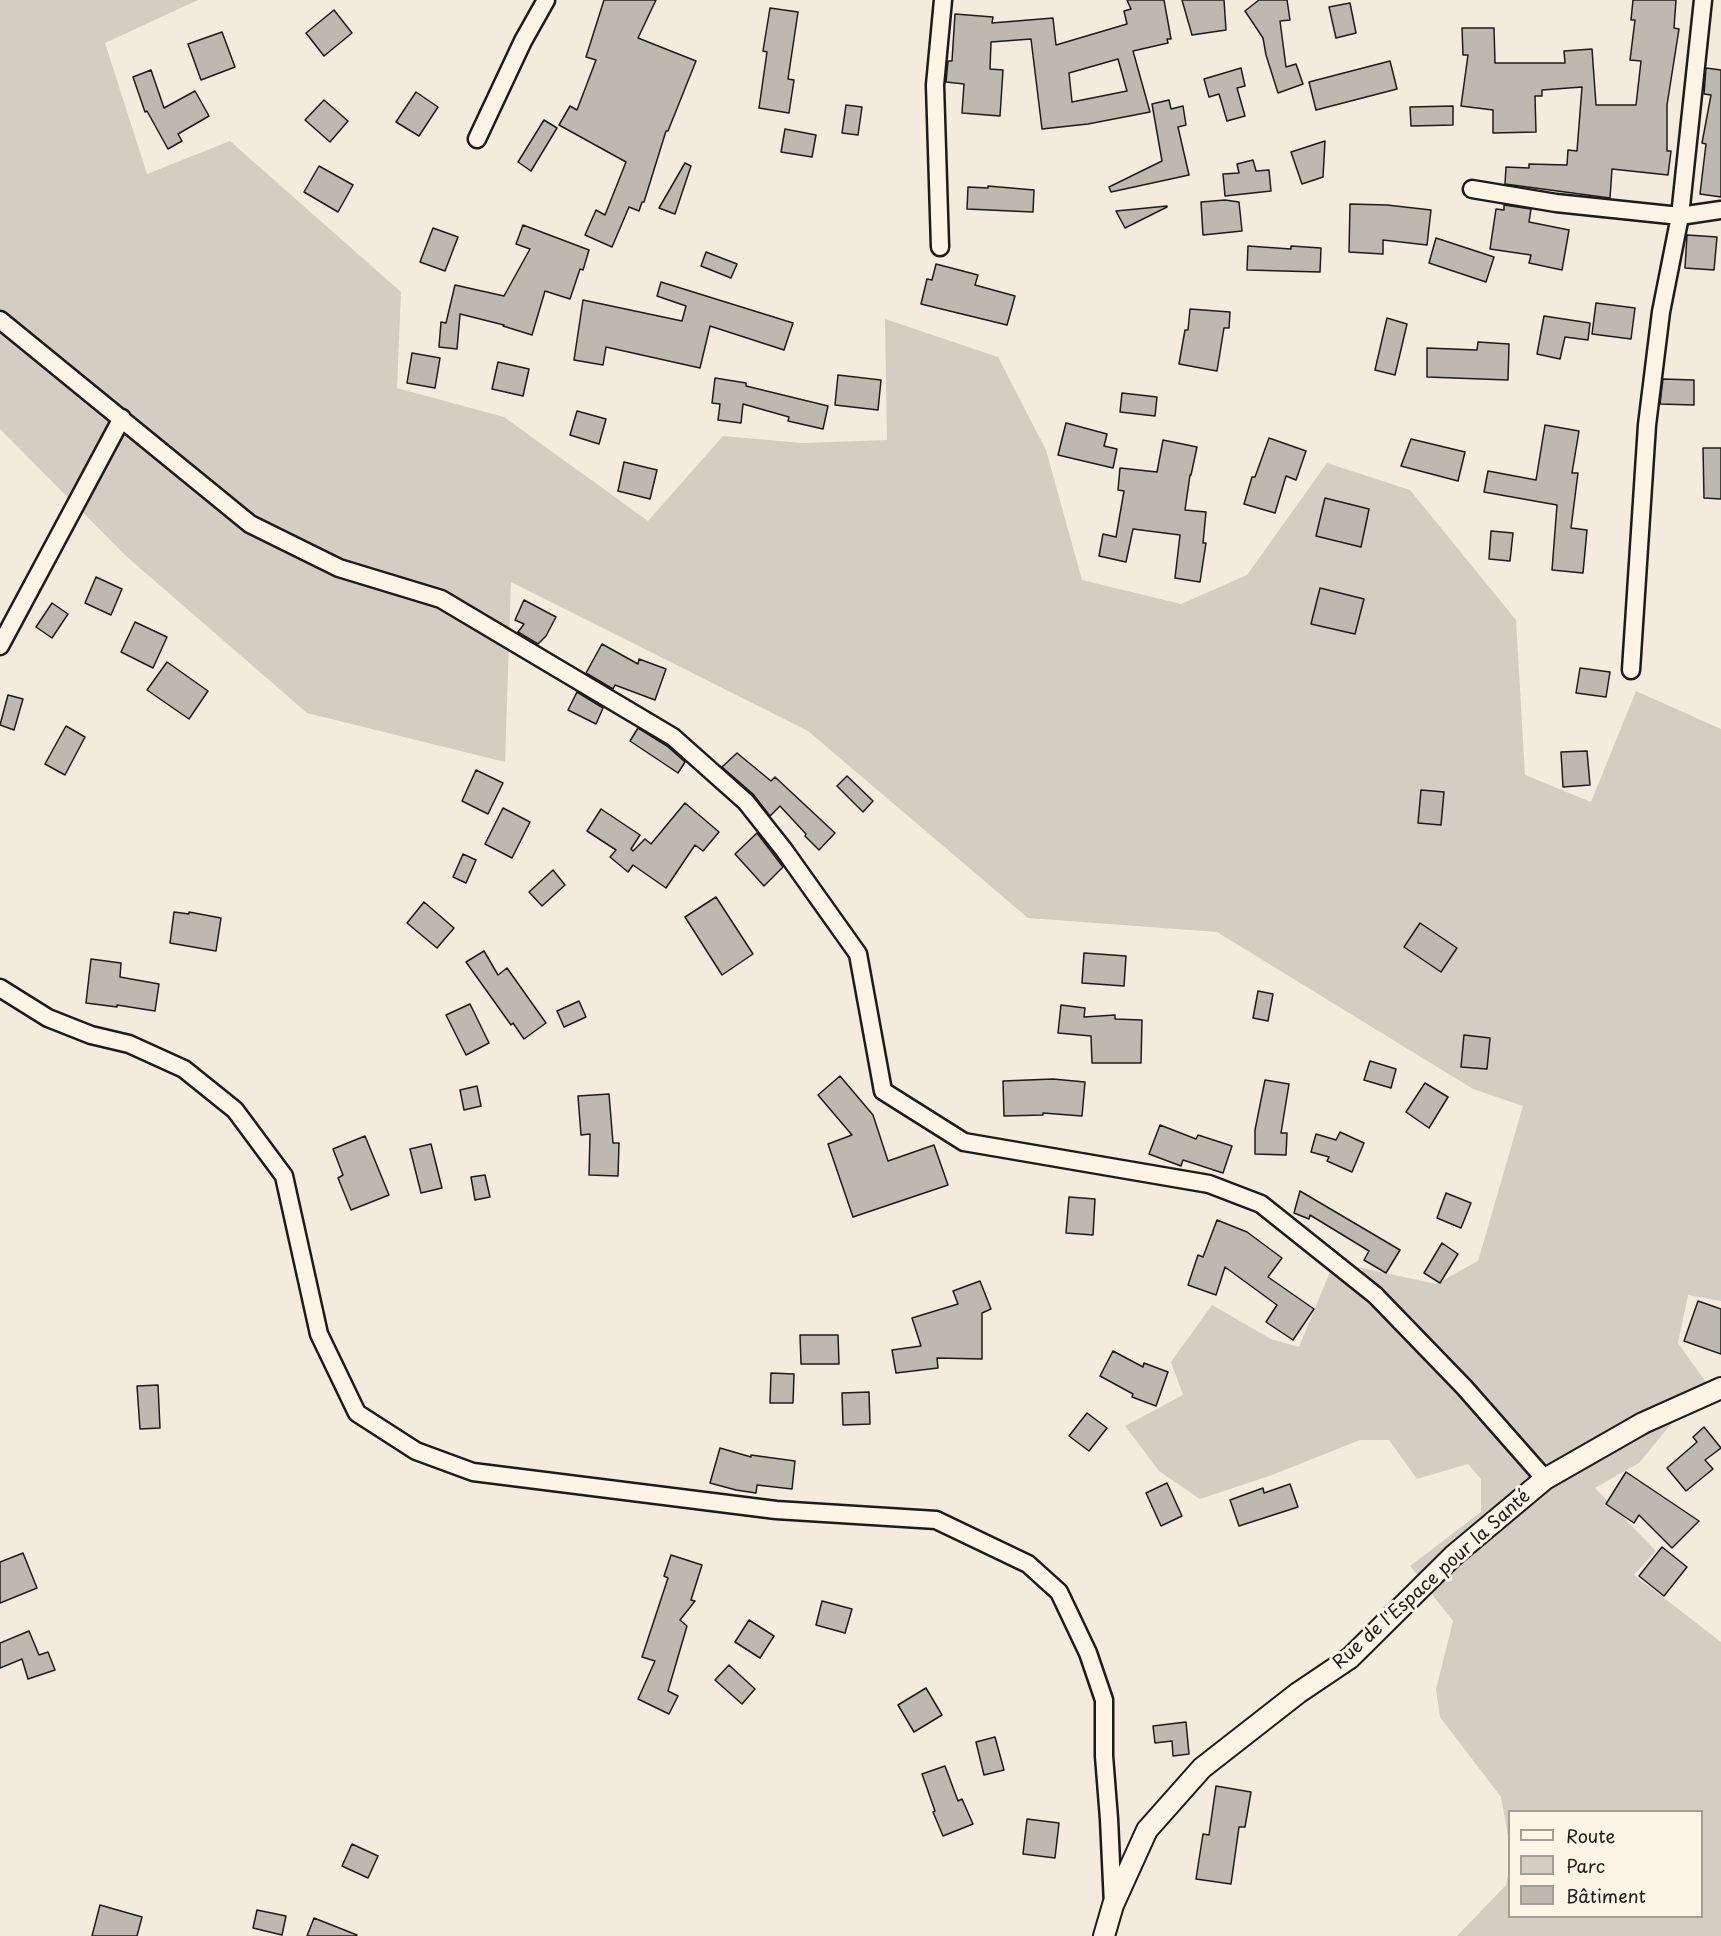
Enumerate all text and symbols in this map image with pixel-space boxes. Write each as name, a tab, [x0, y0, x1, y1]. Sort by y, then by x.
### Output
street label: Rue de l'Espace pour la Santé	[1329, 1486, 1535, 1674]
legend	[1508, 1810, 1703, 1918]
text: Route	[1566, 1822, 1615, 1849]
text: Parc	[1566, 1852, 1605, 1879]
text: Bâtiment	[1566, 1882, 1646, 1909]

